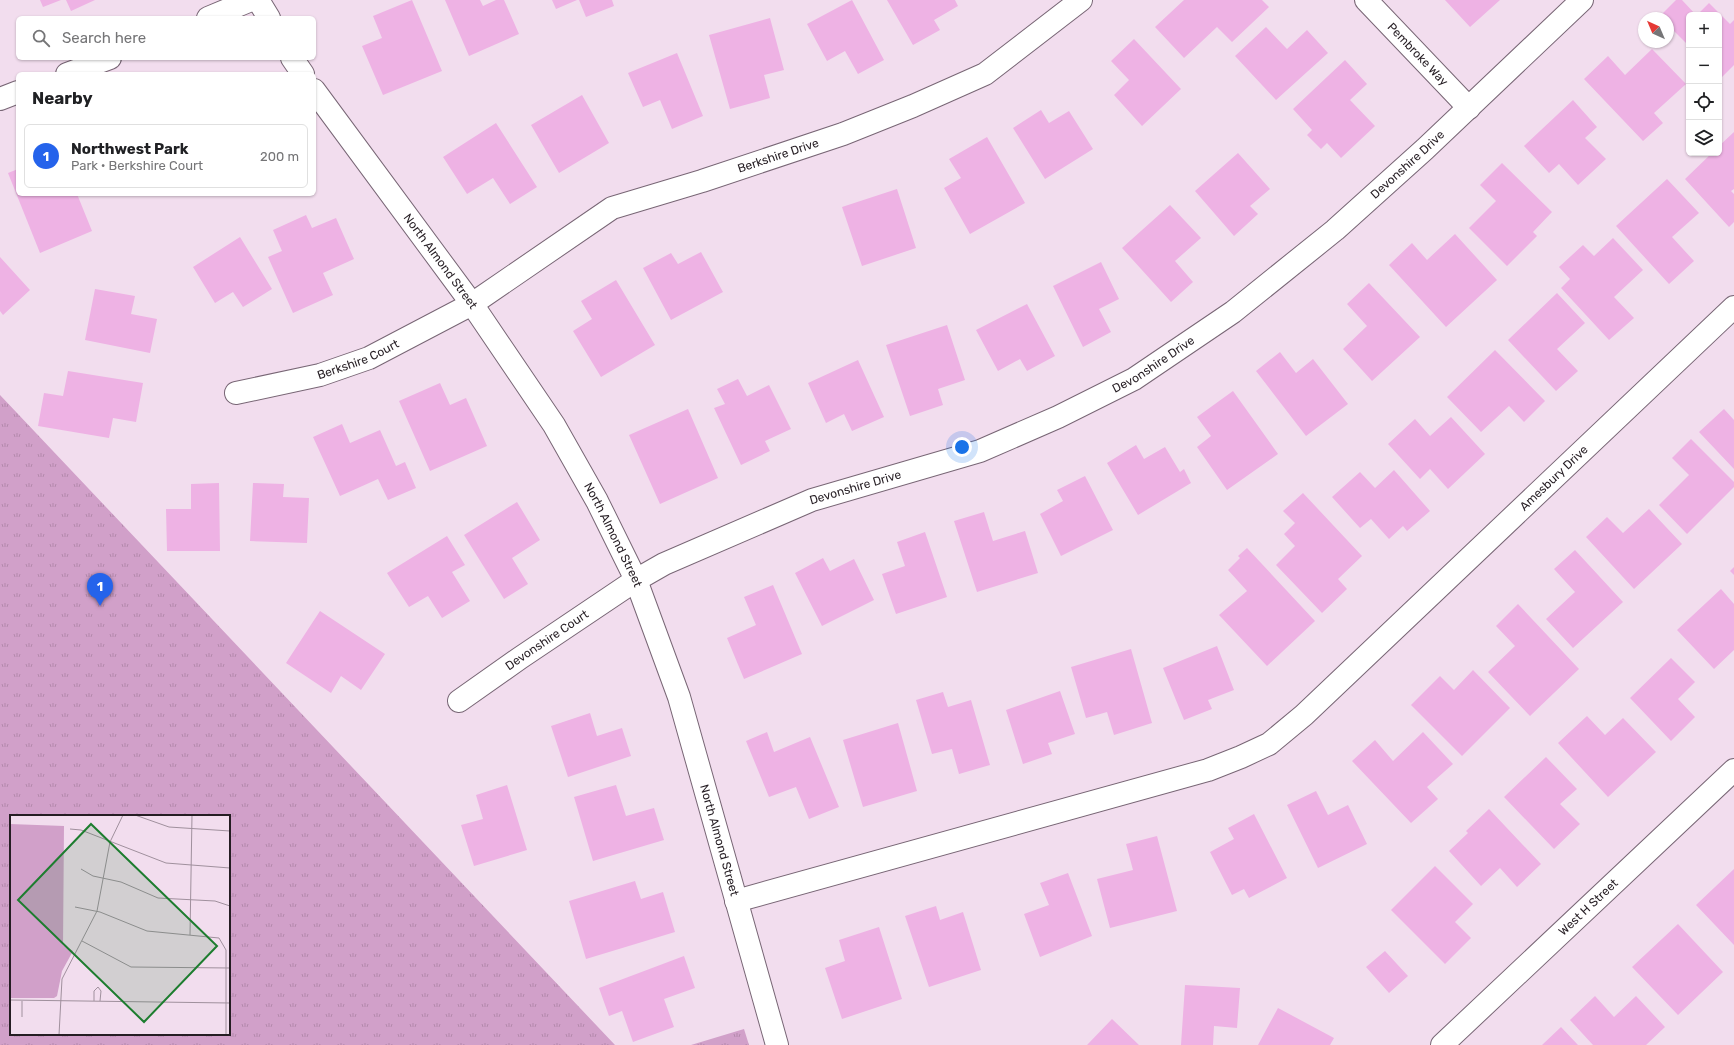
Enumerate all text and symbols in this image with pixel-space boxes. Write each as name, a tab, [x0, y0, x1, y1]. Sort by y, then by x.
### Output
north arrow	[1638, 12, 1674, 48]
map controls	[1686, 12, 1722, 156]
button: +	[1686, 12, 1722, 48]
search box	[16, 16, 316, 60]
street label: Pembroke Way	[1385, 20, 1451, 89]
icon: search	[30, 27, 52, 49]
text: Search here	[62, 29, 146, 47]
button: −	[1686, 48, 1722, 84]
button: locate	[1686, 84, 1722, 120]
text: Nearby	[32, 88, 93, 108]
button: layers	[1686, 120, 1722, 156]
street label: Devonshire Drive	[1368, 127, 1447, 202]
street label: Berkshire Drive	[736, 135, 821, 176]
text: Northwest Park	[71, 140, 189, 158]
text: 1	[43, 149, 49, 164]
text: 200 m	[260, 149, 299, 164]
text: Park · Berkshire Court	[71, 158, 203, 173]
street label: North Almond Street	[401, 211, 481, 312]
street label: Devonshire Drive	[1110, 333, 1197, 396]
street label: Berkshire Court	[315, 336, 402, 382]
your location	[952, 437, 972, 457]
street label: Amesbury Drive	[1517, 442, 1591, 514]
street label: Devonshire Drive	[808, 467, 903, 507]
street label: North Almond Street	[581, 480, 645, 589]
pin: 1	[87, 573, 113, 606]
street label: Devonshire Court	[503, 607, 591, 673]
street label: North Almond Street	[697, 783, 742, 898]
inset map	[10, 815, 230, 1035]
street label: West H Street	[1556, 876, 1621, 938]

